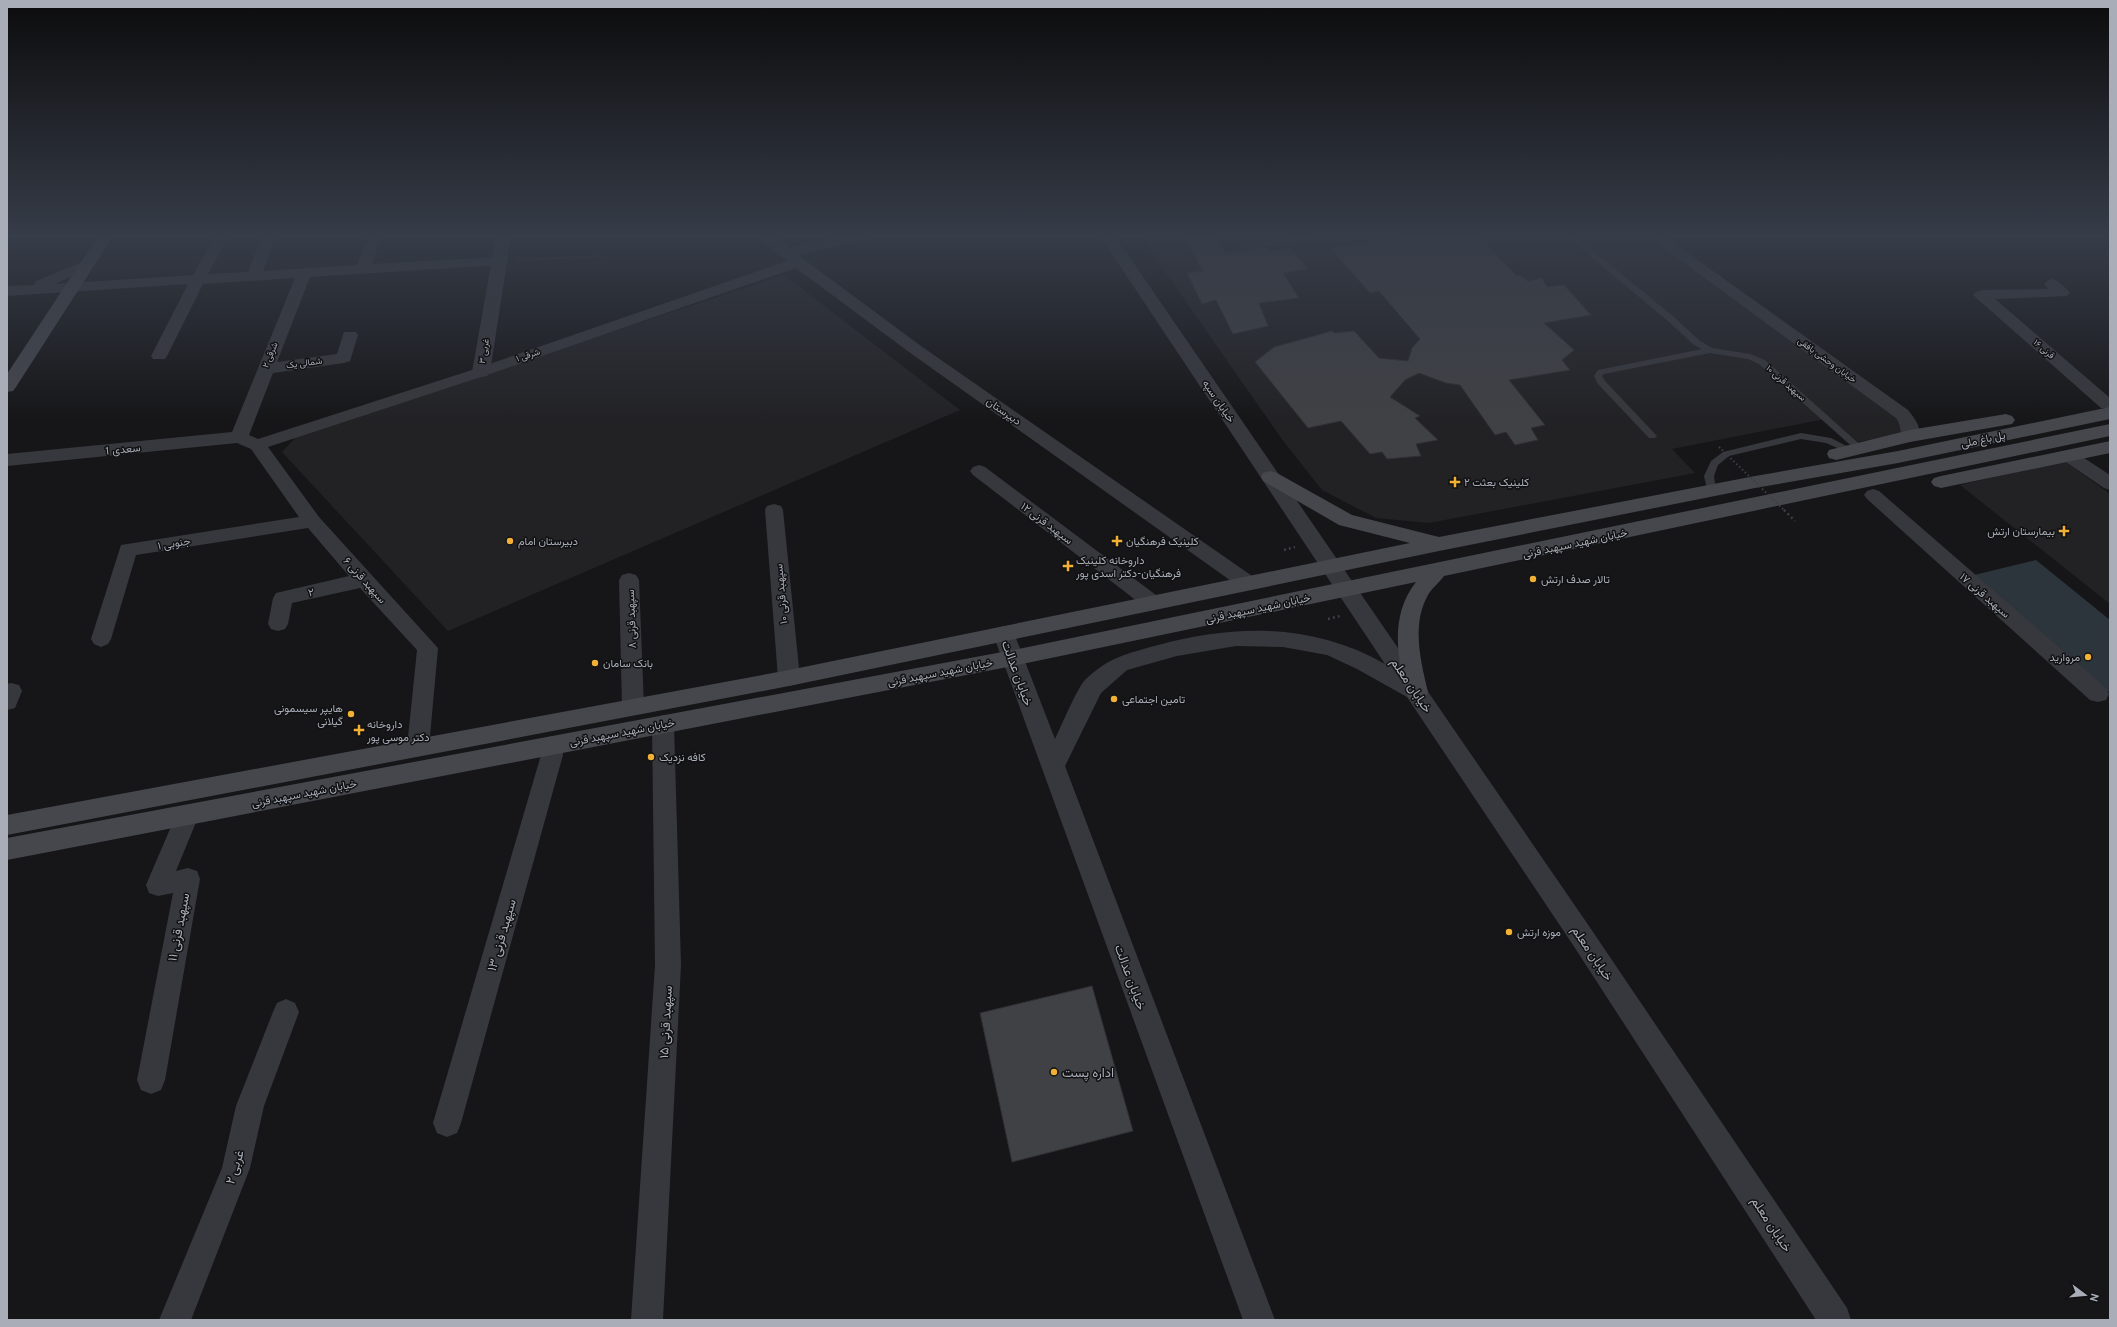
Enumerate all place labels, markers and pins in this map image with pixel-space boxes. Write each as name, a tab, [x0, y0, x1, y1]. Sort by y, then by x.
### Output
marker: کلینیک بعثت ۲	[1449, 476, 1461, 488]
place label: کلینیک بعثت ۲	[1464, 476, 1529, 490]
place label: بیمارستان ارتش	[1987, 525, 2055, 539]
marker: بیمارستان ارتش	[2058, 525, 2070, 537]
place label: دبیرستان امام	[518, 535, 578, 549]
marker: کلینیک فرهنگیان	[1111, 535, 1123, 547]
place label: کلینیک فرهنگیان	[1126, 535, 1199, 549]
marker: دبیرستان امام	[505, 536, 515, 546]
place label: داروخانه کلینیک فرهنگیان-دکتر اسدی پور	[1075, 554, 1181, 581]
marker: داروخانه کلینیک فرهنگیان-دکتر اسدی پور	[1063, 561, 1073, 571]
place label: تالار صدف ارتش	[1541, 573, 1610, 587]
marker: تالار صدف ارتش	[1528, 574, 1538, 584]
place label: مروارید	[2050, 651, 2080, 665]
marker: مروارید	[2083, 652, 2093, 662]
place label: بانک سامان	[603, 657, 653, 671]
marker: بانک سامان	[590, 658, 600, 668]
place label: تامین اجتماعی	[1122, 693, 1186, 707]
marker: تامین اجتماعی	[1109, 694, 1119, 704]
place label: هایپر سیسمونی گیلانی	[274, 702, 343, 729]
marker: هایپر سیسمونی گیلانی	[346, 709, 356, 719]
place label: داروخانه دکتر موسی پور	[366, 718, 430, 745]
marker: داروخانه دکتر موسی پور	[354, 725, 364, 735]
place label: کافه نزدیک	[659, 751, 706, 765]
marker: کافه نزدیک	[646, 752, 656, 762]
place label: موزه ارتش	[1517, 926, 1561, 940]
marker: موزه ارتش	[1504, 927, 1514, 937]
place label: اداره پست	[1062, 1066, 1114, 1082]
marker: اداره پست	[1049, 1067, 1059, 1077]

